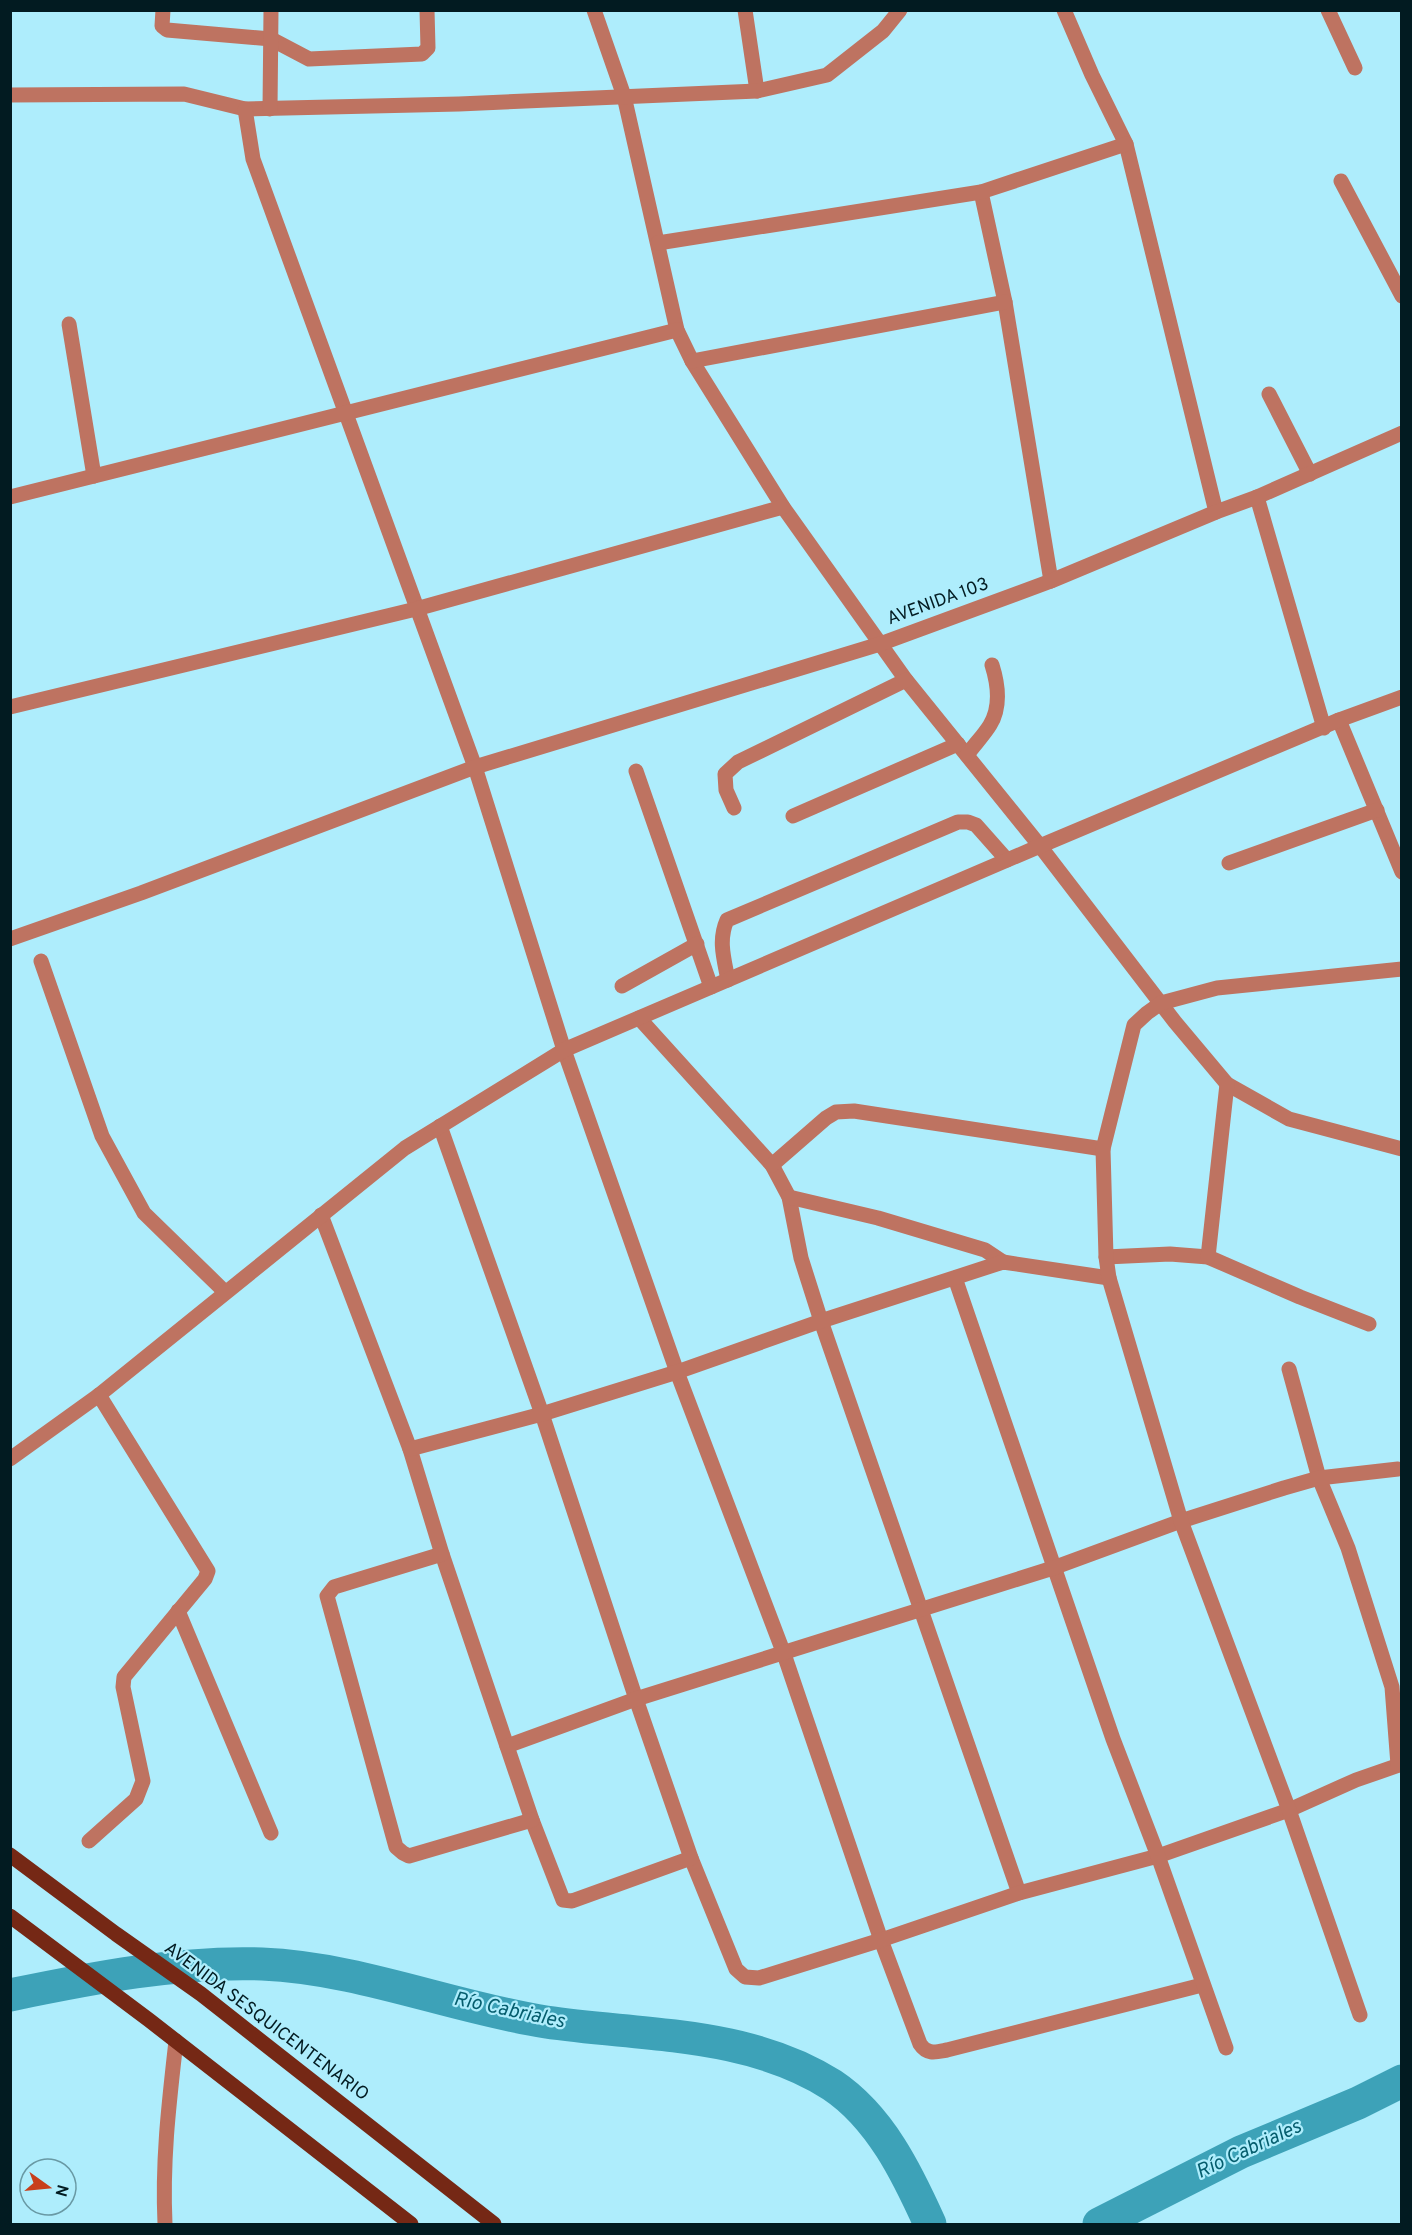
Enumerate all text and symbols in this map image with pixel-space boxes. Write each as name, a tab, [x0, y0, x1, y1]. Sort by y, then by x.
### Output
street label: AVENIDA 103	[884, 573, 992, 631]
street label: AVENIDA SESQUICENTENARIO	[159, 1937, 373, 2107]
water label: Río Cabriales	[451, 1987, 568, 2036]
water label: Río Cabriales	[1192, 2114, 1307, 2186]
north arrow	[18, 2157, 78, 2217]
text: N	[49, 2182, 72, 2199]

